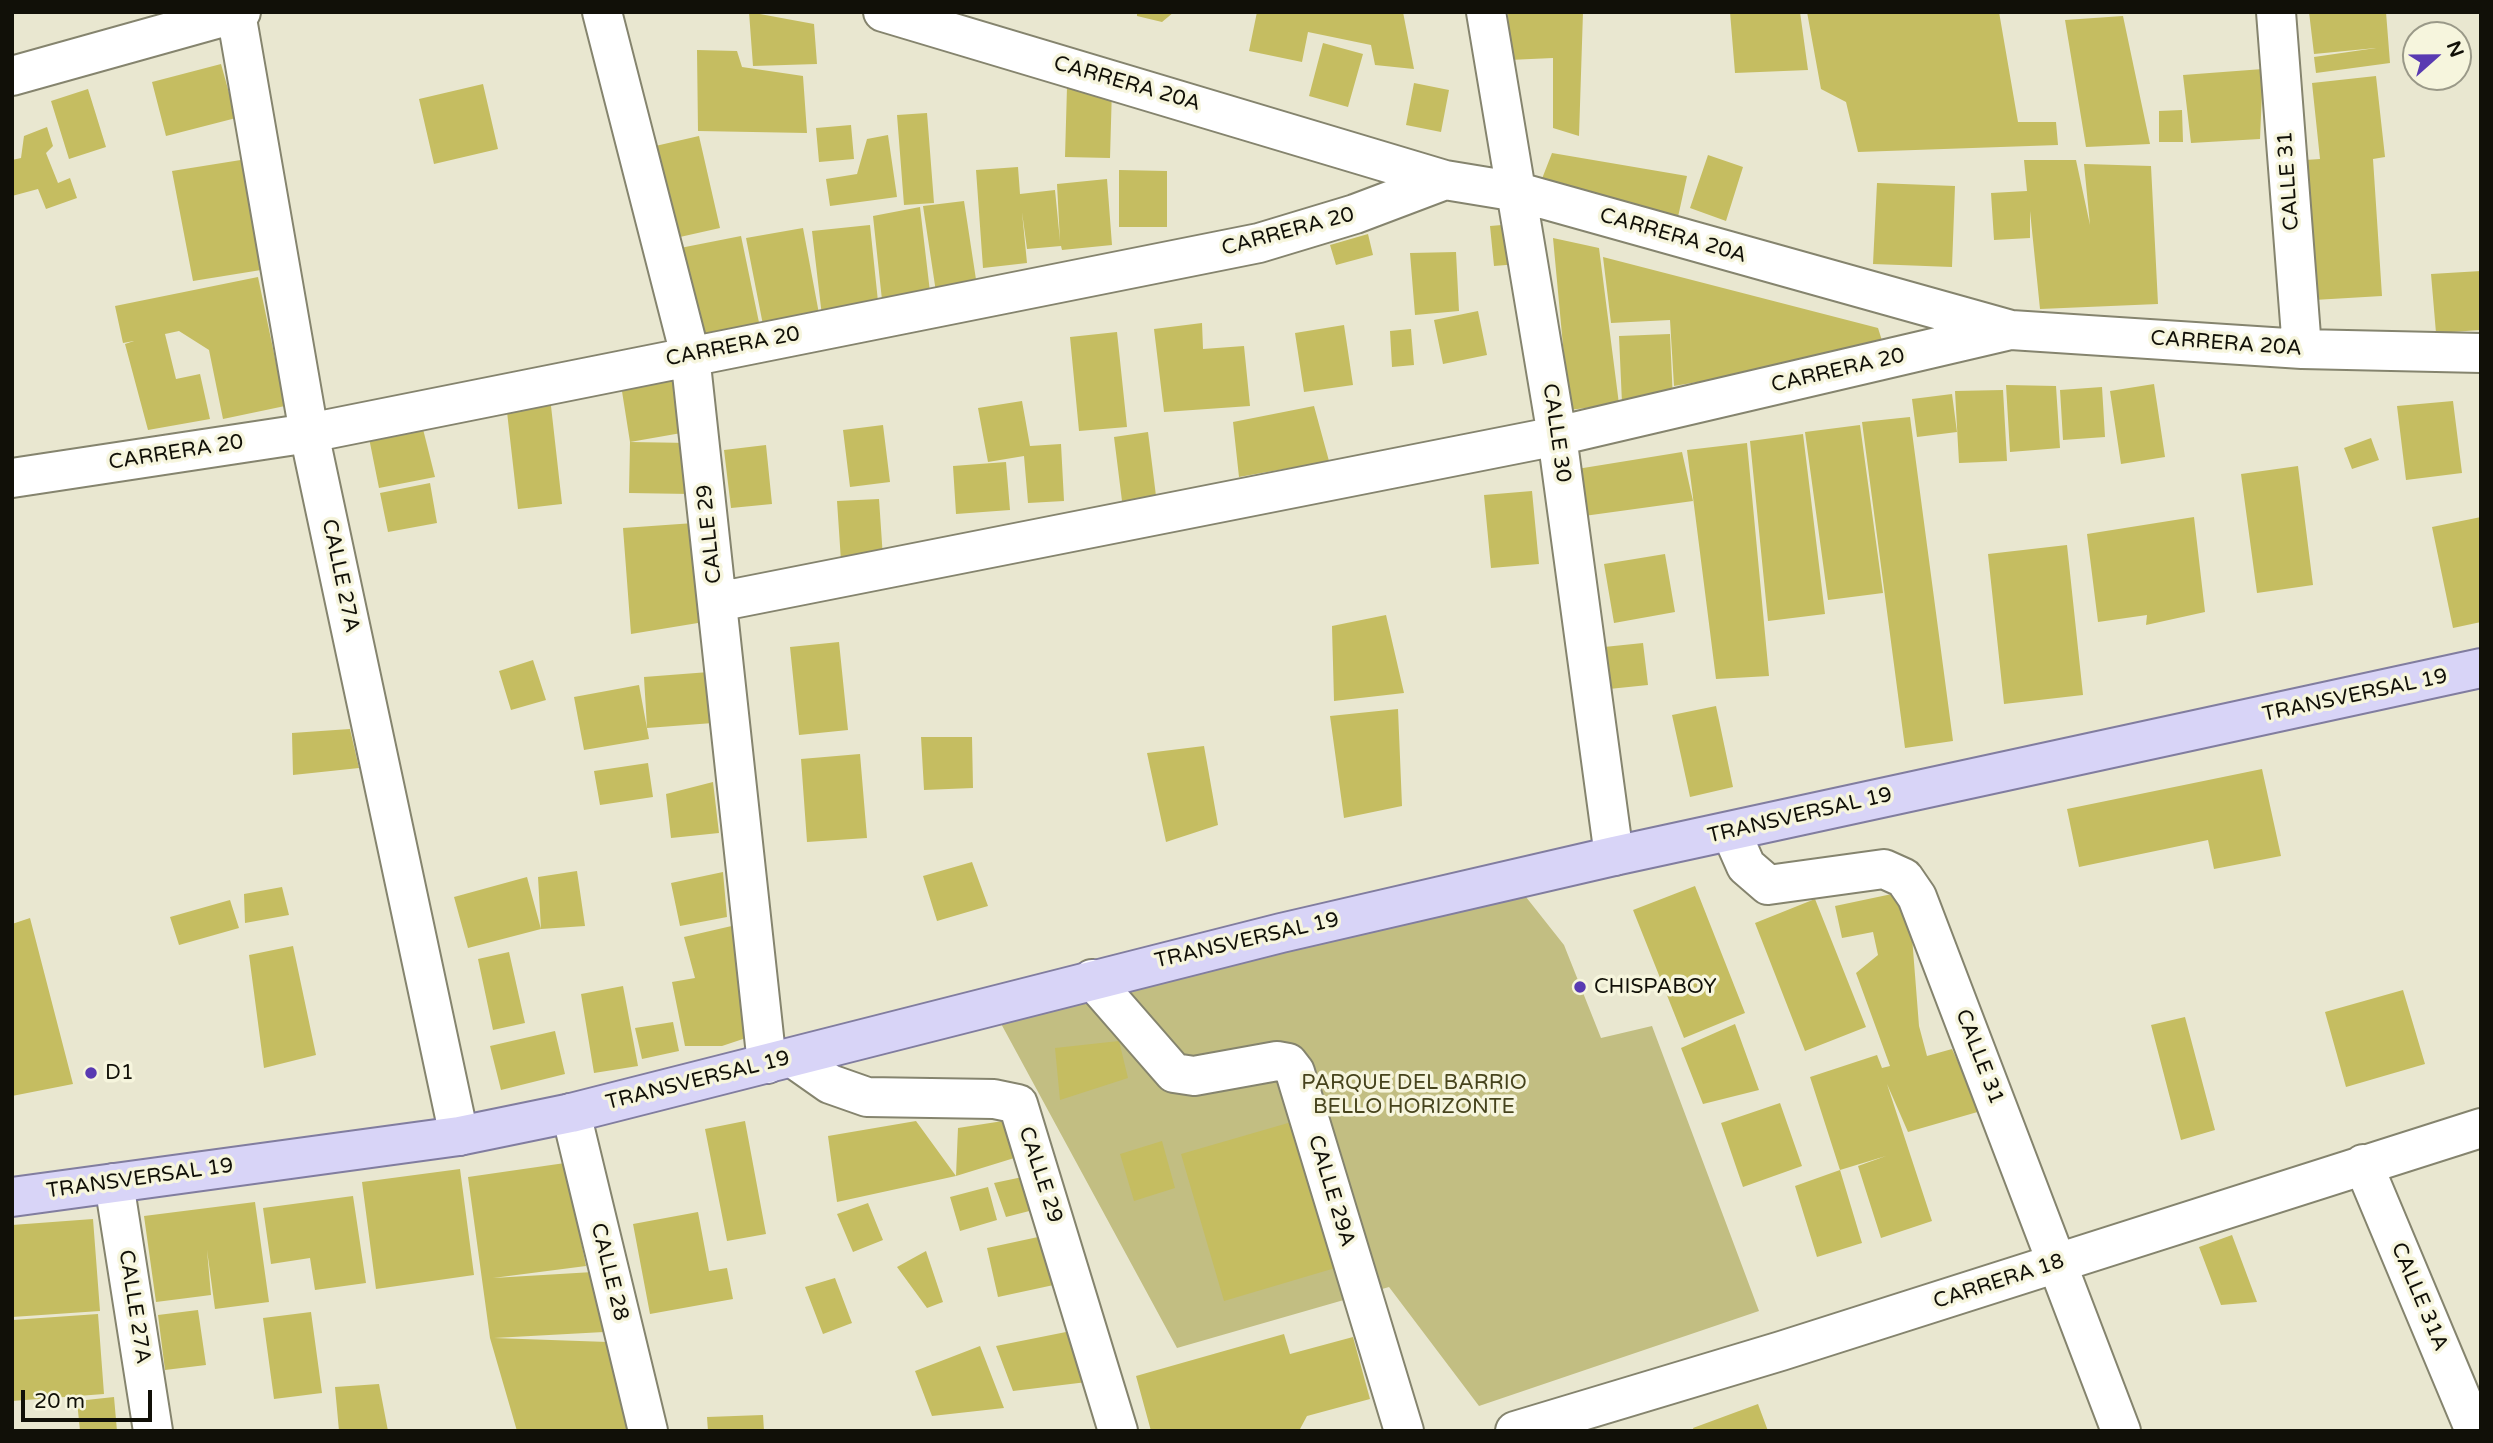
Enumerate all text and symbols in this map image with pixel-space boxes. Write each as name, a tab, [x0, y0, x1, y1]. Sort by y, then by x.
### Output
north arrow	[2402, 21, 2472, 91]
text: N	[2442, 38, 2468, 60]
street label: CARRERA 20A	[1051, 51, 1203, 117]
street label: CALLE 31	[2273, 130, 2305, 232]
street label: CARRERA 20	[1219, 202, 1357, 262]
street label: CARRERA 20A	[1597, 203, 1749, 269]
street label: CARRERA 20	[664, 322, 802, 372]
street label: CARRERA 20A	[2149, 326, 2303, 362]
street label: CARRERA 20	[1769, 343, 1907, 399]
street label: CALLE 30	[1537, 382, 1575, 484]
street label: CARRERA 20	[107, 430, 245, 476]
street label: CALLE 29	[692, 483, 728, 585]
street label: CALLE 27A	[316, 517, 364, 635]
street label: TRANSVERSAL 19	[2260, 664, 2450, 728]
street label: TRANSVERSAL 19	[1705, 783, 1895, 849]
street label: TRANSVERSAL 19	[1152, 908, 1342, 974]
place label: CHISPABOY	[1594, 974, 1717, 1000]
marker: CHISPABOY	[1572, 979, 1588, 995]
street label: CALLE 31	[1949, 1006, 2009, 1108]
street label: TRANSVERSAL 19	[603, 1046, 793, 1116]
place label: D1	[105, 1060, 134, 1086]
marker: D1	[83, 1065, 99, 1081]
park label: PARQUE DEL BARRIO BELLO HORIZONTE	[1301, 1070, 1527, 1120]
street label: CALLE 29	[1013, 1124, 1067, 1226]
street label: CALLE 29A	[1302, 1132, 1360, 1250]
street label: TRANSVERSAL 19	[45, 1153, 235, 1205]
street label: CALLE 28	[585, 1221, 633, 1323]
street label: CALLE 31A	[2385, 1239, 2453, 1355]
street label: CALLE 27A	[113, 1248, 155, 1366]
street label: CARRERA 18	[1930, 1249, 2068, 1315]
scale bar	[24, 1376, 156, 1420]
text: 20 m	[34, 1389, 85, 1414]

